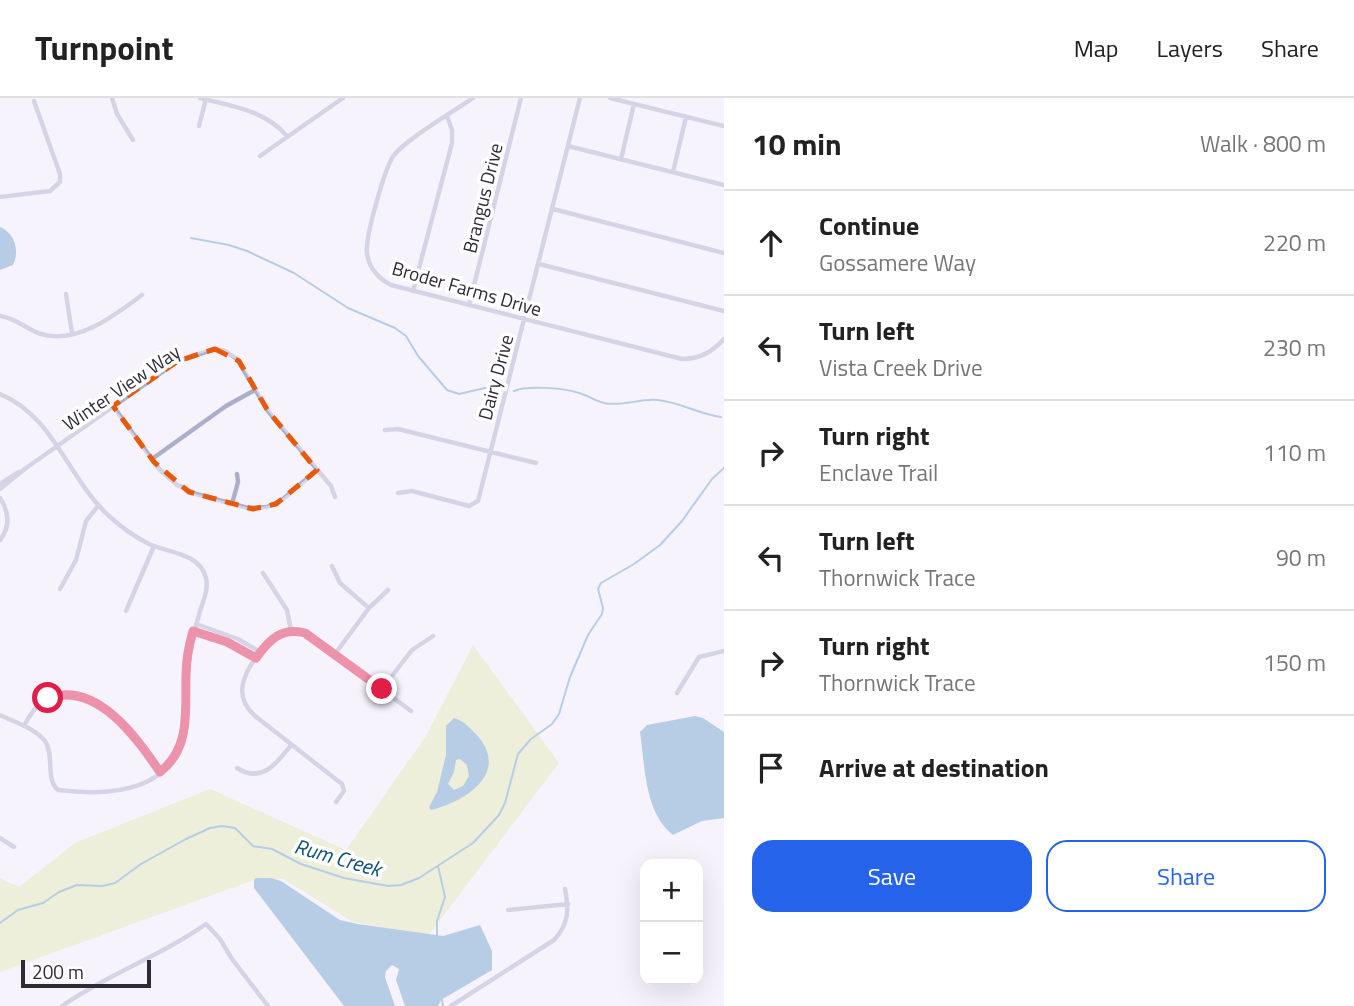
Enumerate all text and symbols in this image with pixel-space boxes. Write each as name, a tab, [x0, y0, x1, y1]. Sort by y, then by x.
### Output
text: Turnpoint	[35, 23, 174, 73]
text: Map	[1074, 30, 1119, 66]
text: Layers	[1157, 30, 1223, 66]
text: Share	[1261, 30, 1319, 66]
text: 10 min	[752, 121, 842, 167]
text: Walk · 800 m	[1200, 126, 1326, 161]
street label: Brangus Drive	[454, 140, 510, 256]
text: Continue	[819, 206, 919, 245]
icon: ahead	[752, 224, 790, 262]
text: 220 m	[1263, 225, 1326, 260]
text: Gossamere Way	[819, 245, 976, 280]
street label: Broder Farms Drive	[389, 253, 545, 323]
text: Turn left	[819, 311, 914, 350]
icon: left	[752, 329, 790, 367]
text: 230 m	[1263, 330, 1326, 365]
street label: Dairy Drive	[470, 331, 520, 423]
street label: Winter View Way	[56, 337, 186, 437]
text: Vista Creek Drive	[819, 350, 983, 385]
text: Turn right	[819, 416, 930, 455]
icon: right	[752, 434, 790, 472]
text: 110 m	[1263, 435, 1326, 470]
text: Enclave Trail	[819, 455, 938, 490]
text: Turn left	[819, 521, 914, 560]
icon: left	[752, 539, 790, 577]
text: 90 m	[1276, 540, 1326, 575]
text: Thornwick Trace	[819, 560, 976, 595]
text: Turn right	[819, 626, 930, 665]
icon: right	[752, 644, 790, 682]
text: 150 m	[1263, 645, 1326, 680]
text: Thornwick Trace	[819, 665, 976, 700]
route end	[366, 673, 397, 704]
route start	[32, 682, 63, 713]
text: Arrive at destination	[819, 748, 1049, 787]
icon: arrive	[752, 749, 790, 787]
water label: Rum Creek	[291, 829, 388, 885]
button: Save	[752, 840, 1032, 912]
button: Share	[1046, 840, 1326, 912]
map controls	[640, 859, 703, 985]
button: +	[640, 859, 703, 922]
button: −	[640, 922, 703, 985]
scale bar	[21, 957, 150, 989]
text: 200 m	[32, 957, 84, 986]

